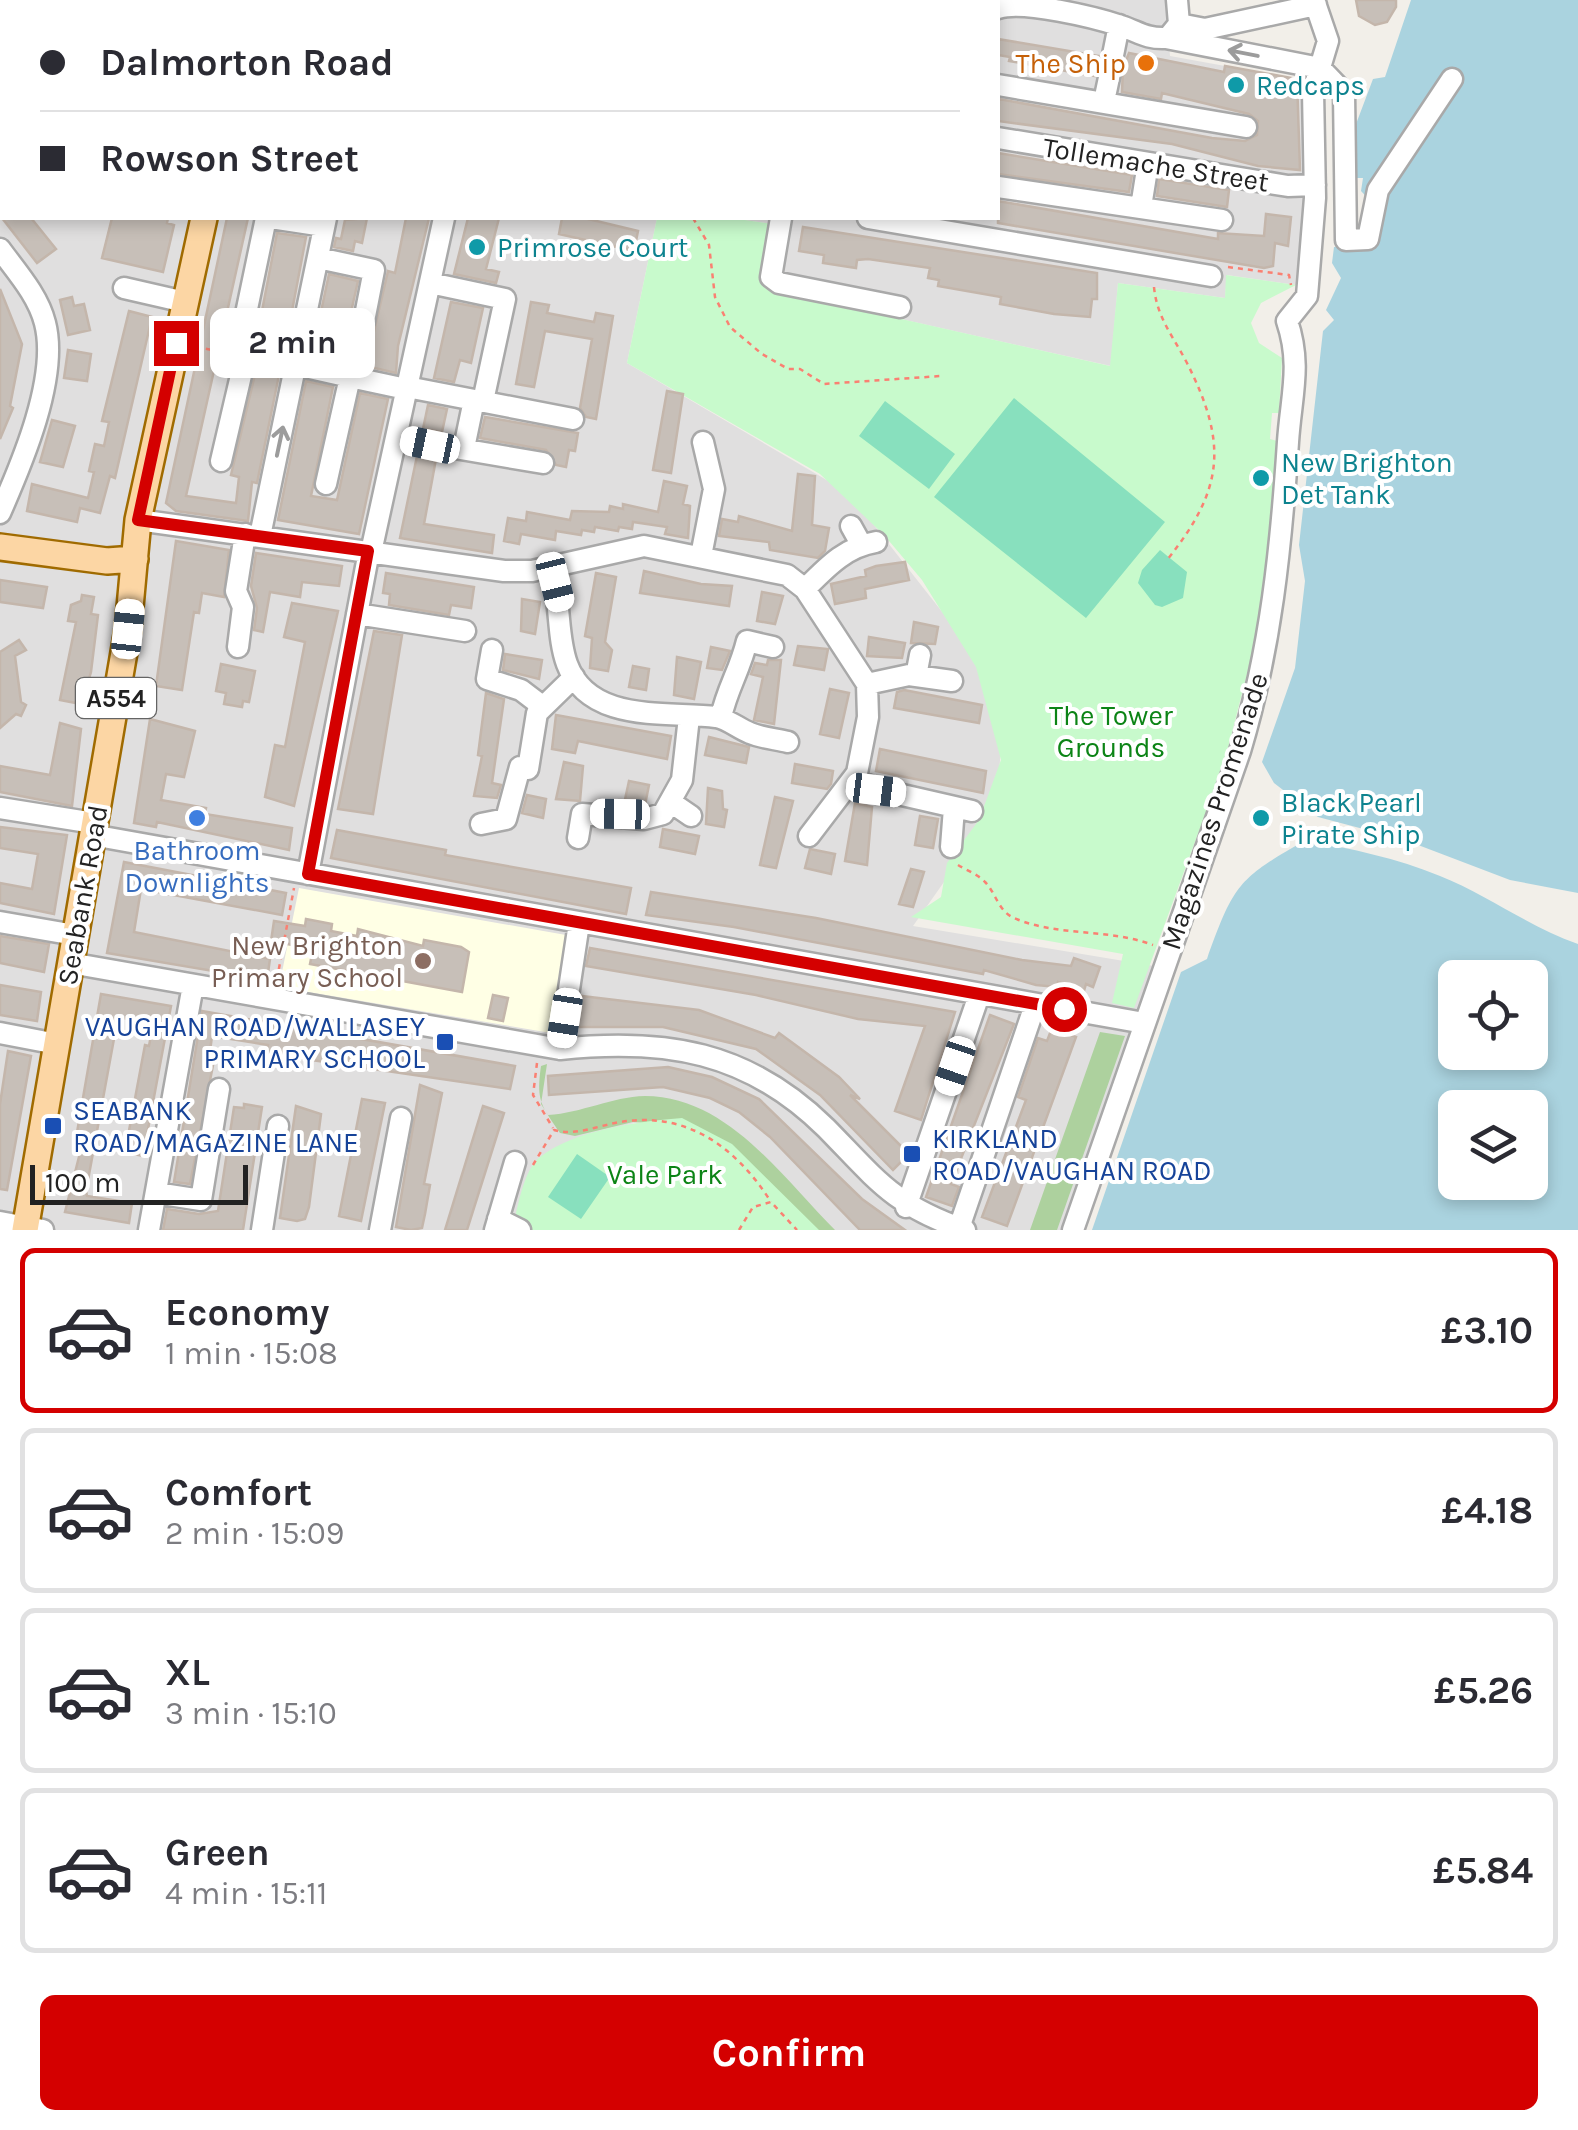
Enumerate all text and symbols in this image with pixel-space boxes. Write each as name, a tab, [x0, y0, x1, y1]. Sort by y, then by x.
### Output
text: Dalmorton Road	[100, 40, 394, 85]
one-way arrow	[1227, 43, 1260, 62]
place label: The Ship	[1016, 47, 1126, 80]
marker: The Ship	[1135, 52, 1157, 74]
place label: Redcaps	[1256, 69, 1365, 102]
marker: Redcaps	[1225, 74, 1247, 96]
street label: Tollemache Street	[1041, 130, 1271, 199]
text: Rowson Street	[100, 136, 359, 181]
place label: Primrose Court	[497, 231, 688, 264]
marker: Primrose Court	[466, 236, 488, 258]
callout: 2 min	[211, 308, 376, 378]
route end	[154, 321, 199, 366]
text: 2 min	[248, 324, 337, 361]
car	[398, 424, 462, 466]
one-way arrow	[272, 426, 291, 458]
place label: New Brighton Det Tank	[1281, 446, 1453, 511]
marker: New Brighton Det Tank	[1250, 467, 1272, 489]
car	[533, 549, 577, 615]
car	[110, 598, 146, 660]
street label: Magazines Promenade	[1154, 668, 1275, 954]
road number: A554	[76, 678, 156, 718]
park label: The Tower Grounds	[1049, 699, 1174, 764]
car	[844, 771, 908, 809]
place label: Black Pearl Pirate Ship	[1281, 786, 1422, 851]
car	[590, 798, 650, 830]
street label: Seabank Road	[50, 802, 115, 988]
marker: Bathroom Downlights	[186, 807, 208, 829]
marker: Black Pearl Pirate Ship	[1250, 807, 1272, 829]
place label: Bathroom Downlights	[124, 834, 270, 899]
place label: New Brighton Primary School	[211, 929, 403, 994]
marker: New Brighton Primary School	[412, 950, 434, 972]
map controls	[1438, 960, 1548, 1200]
button: locate	[1438, 960, 1548, 1070]
car	[545, 986, 585, 1050]
route start	[1042, 987, 1087, 1032]
place label: VAUGHAN ROAD/WALLASEY PRIMARY SCHOOL	[85, 1010, 426, 1075]
marker: VAUGHAN ROAD/WALLASEY PRIMARY SCHOOL	[434, 1031, 456, 1053]
car	[931, 1033, 979, 1099]
button: layers	[1438, 1090, 1548, 1200]
place label: SEABANK ROAD/MAGAZINE LANE	[73, 1094, 359, 1159]
marker: SEABANK ROAD/MAGAZINE LANE	[42, 1115, 64, 1137]
place label: KIRKLAND ROAD/VAUGHAN ROAD	[932, 1122, 1212, 1187]
marker: KIRKLAND ROAD/VAUGHAN ROAD	[901, 1143, 923, 1165]
park label: Vale Park	[607, 1158, 723, 1191]
scale bar	[30, 1160, 248, 1204]
text: 100 m	[45, 1166, 120, 1199]
icon: car	[45, 1286, 135, 1376]
text: Economy	[165, 1290, 329, 1335]
text: £3.10	[1441, 1308, 1533, 1353]
text: 1 min · 15:08	[165, 1335, 338, 1372]
icon: car	[45, 1466, 135, 1556]
text: Comfort	[165, 1470, 312, 1515]
text: £4.18	[1441, 1488, 1533, 1533]
text: 2 min · 15:09	[165, 1515, 344, 1552]
icon: car	[45, 1646, 135, 1736]
text: XL	[165, 1650, 210, 1695]
text: £5.26	[1434, 1668, 1533, 1713]
text: 3 min · 15:10	[165, 1695, 337, 1732]
icon: car	[45, 1826, 135, 1916]
text: Green	[165, 1830, 270, 1875]
text: £5.84	[1433, 1848, 1533, 1893]
text: 4 min · 15:11	[165, 1875, 327, 1912]
button: Confirm	[40, 1995, 1538, 2110]

